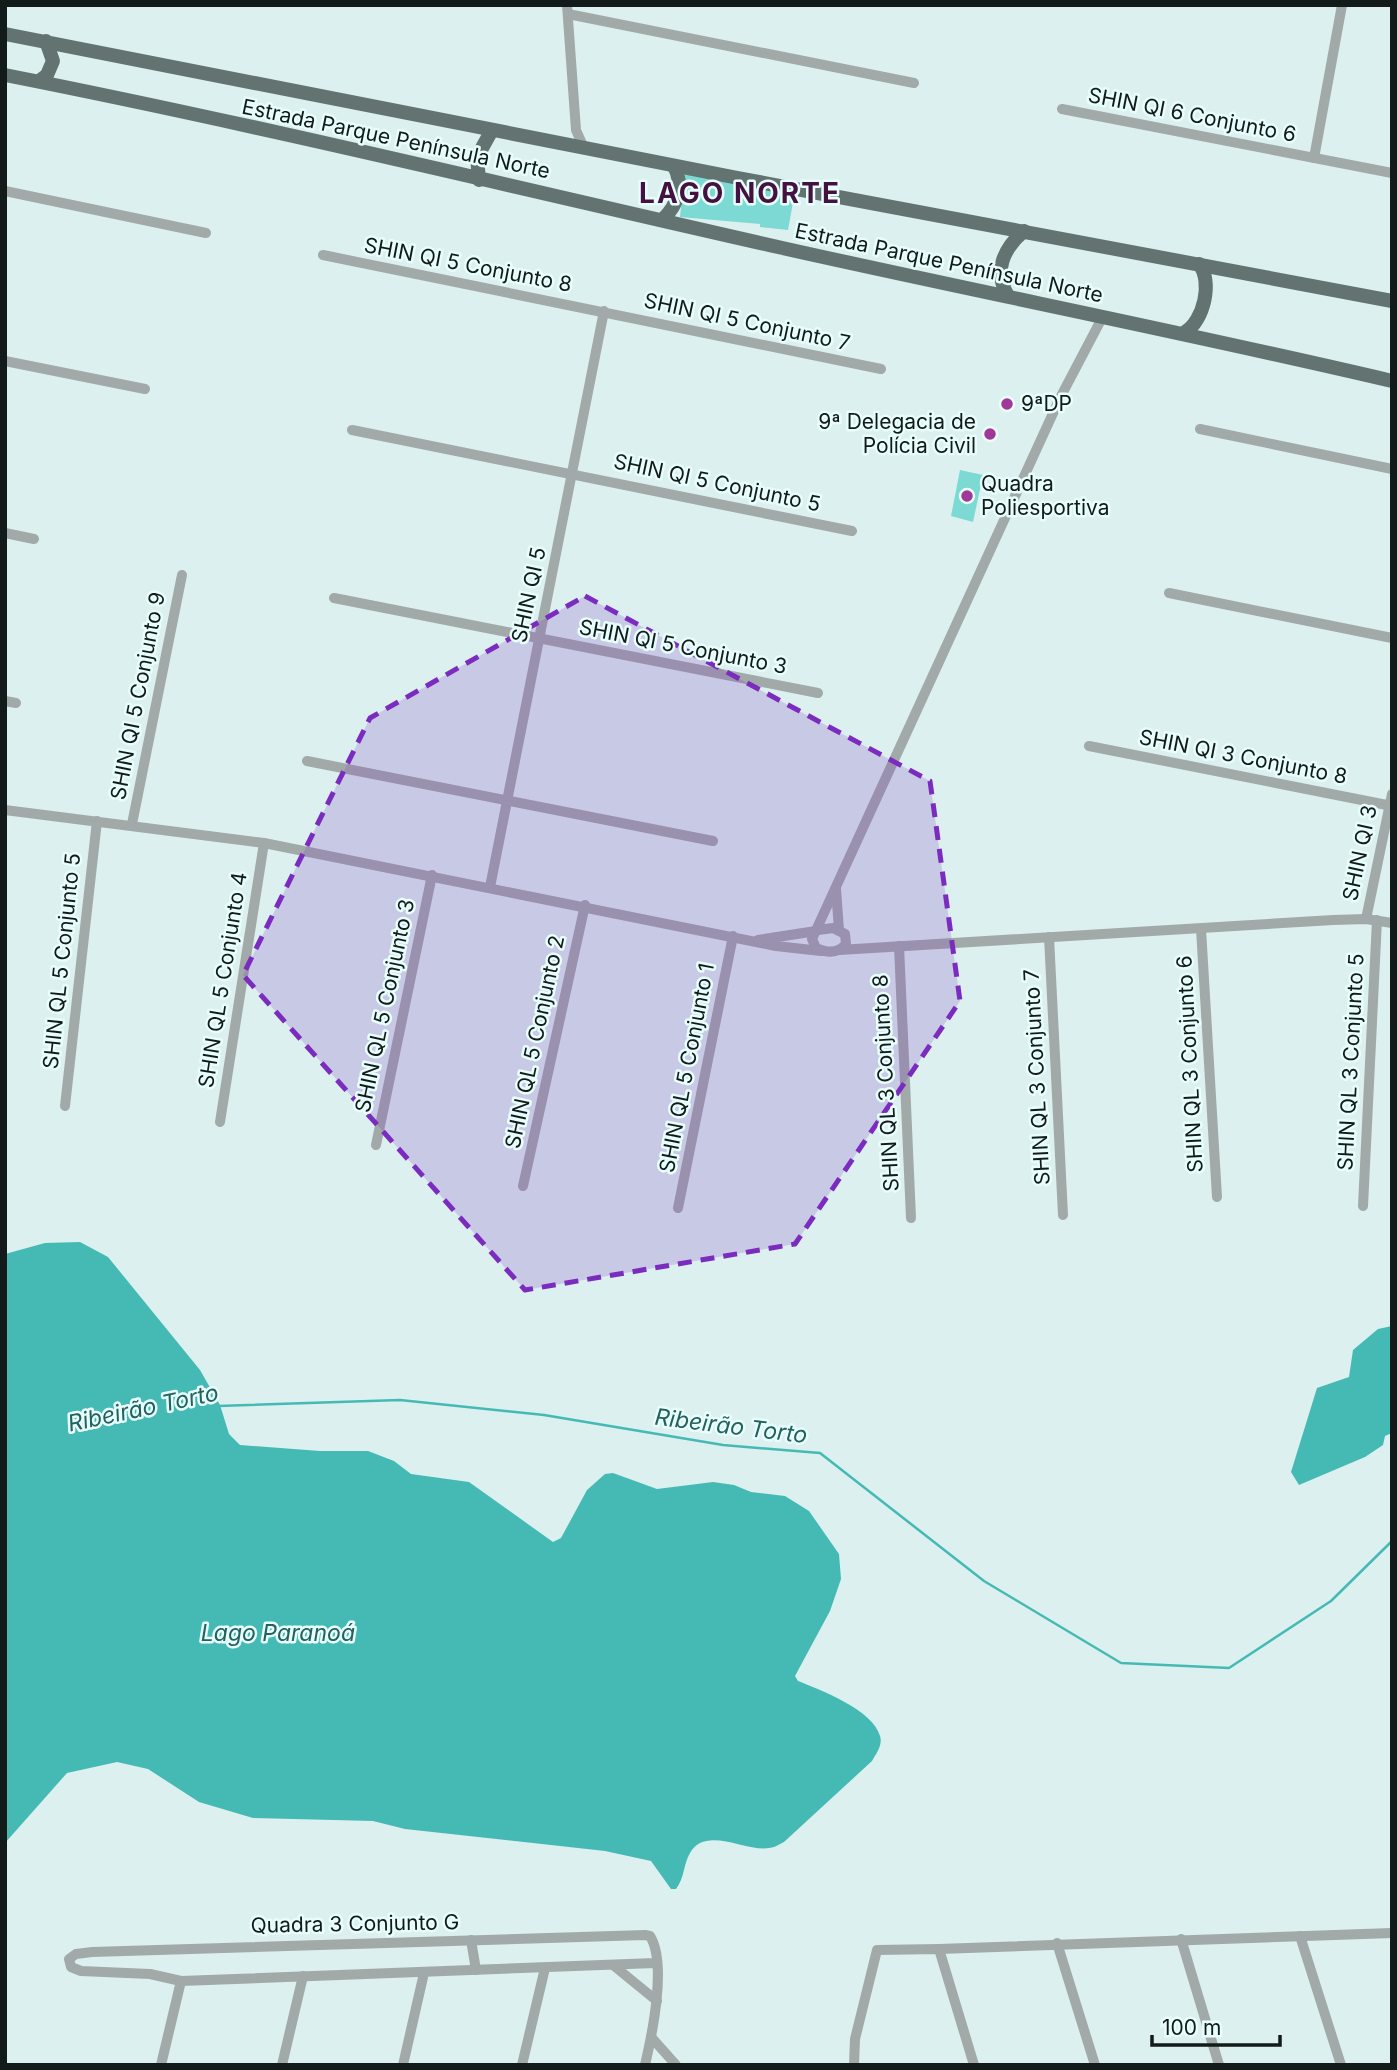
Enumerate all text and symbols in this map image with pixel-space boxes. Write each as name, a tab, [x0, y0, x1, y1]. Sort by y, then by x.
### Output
street label: SHIN QI 6 Conjunto 6	[1086, 82, 1298, 147]
street label: Estrada Parque Península Norte	[240, 94, 552, 183]
district label: LAGO NORTE	[639, 176, 841, 210]
street label: Estrada Parque Península Norte	[793, 218, 1105, 307]
street label: SHIN QI 5 Conjunto 8	[362, 232, 574, 297]
street label: SHIN QI 5 Conjunto 7	[642, 287, 852, 356]
place label: 9ªDP	[1021, 391, 1072, 416]
marker: 9ªDP	[999, 396, 1015, 412]
place label: 9ª Delegacia de Polícia Civil	[818, 409, 976, 458]
marker: 9ª Delegacia de Polícia Civil	[982, 426, 998, 442]
street label: SHIN QI 5 Conjunto 5	[611, 448, 823, 517]
place label: Quadra Poliesportiva	[981, 471, 1110, 520]
marker: Quadra Poliesportiva	[959, 488, 975, 504]
street label: SHIN QI 5	[506, 545, 551, 645]
street label: SHIN QI 5 Conjunto 9	[105, 590, 170, 802]
street label: SHIN QI 5 Conjunto 3	[577, 614, 789, 679]
street label: SHIN QI 3 Conjunto 8	[1137, 724, 1349, 789]
street label: SHIN QI 3	[1337, 803, 1382, 903]
street label: SHIN QL 5 Conjunto 5	[38, 852, 85, 1070]
street label: SHIN QL 5 Conjunto 4	[193, 870, 252, 1090]
street label: SHIN QL 5 Conjunto 3	[350, 897, 419, 1115]
street label: SHIN QL 5 Conjunto 2	[500, 933, 569, 1151]
street label: SHIN QL 3 Conjunto 5	[1332, 953, 1369, 1171]
street label: SHIN QL 3 Conjunto 6	[1171, 955, 1208, 1173]
street label: SHIN QL 5 Conjunto 1	[654, 961, 719, 1175]
street label: SHIN QL 3 Conjunto 7	[1018, 968, 1055, 1186]
street label: SHIN QL 3 Conjunto 8	[867, 974, 904, 1192]
water label: Ribeirão Torto	[65, 1378, 221, 1438]
water label: Ribeirão Torto	[653, 1403, 809, 1449]
water label: Lago Paranoá	[201, 1619, 355, 1647]
street label: Quadra 3 Conjunto G	[250, 1909, 460, 1938]
scale bar	[1152, 2004, 1280, 2048]
text: 100 m	[1162, 2015, 1221, 2040]

